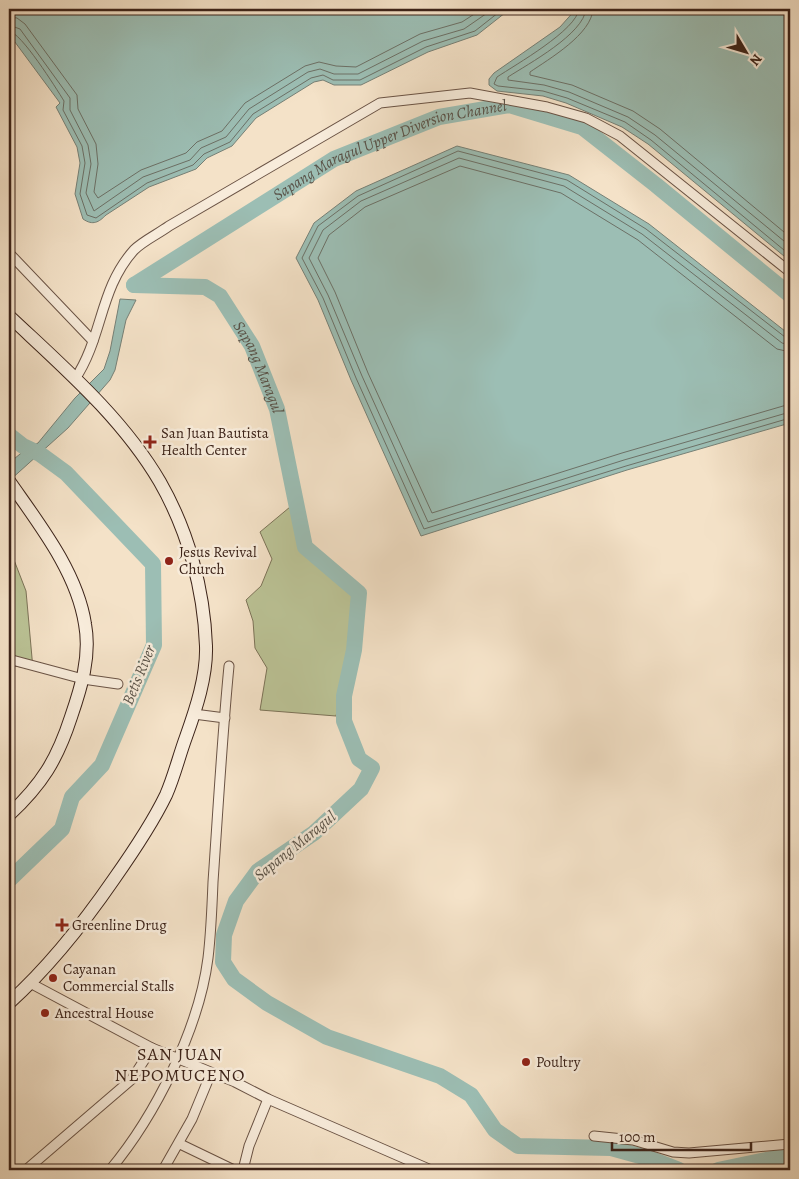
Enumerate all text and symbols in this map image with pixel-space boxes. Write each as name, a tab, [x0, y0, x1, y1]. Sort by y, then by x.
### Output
north arrow	[722, 28, 772, 78]
text: N	[745, 50, 766, 70]
water label: Sapang Maragul Upper Diversion Channel	[269, 95, 508, 206]
water label: Sapang Maragul	[228, 317, 289, 415]
place label: San Juan Bautista Health Center	[161, 423, 269, 460]
marker: San Juan Bautista Health Center	[143, 435, 157, 449]
place label: Jesus Revival Church	[179, 542, 257, 579]
marker: Jesus Revival Church	[163, 555, 175, 567]
water label: Betis River	[117, 641, 161, 708]
water label: Sapang Maragul	[249, 806, 341, 886]
place label: Greenline Drug	[72, 915, 167, 935]
marker: Greenline Drug	[56, 919, 68, 931]
place label: Cayanan Commercial Stalls	[63, 959, 174, 996]
marker: Cayanan Commercial Stalls	[47, 972, 59, 984]
place label: Ancestral House	[54, 1003, 154, 1023]
marker: Ancestral House	[39, 1007, 51, 1019]
district label: SAN JUAN NEPOMUCENO	[115, 1042, 245, 1087]
place label: Poultry	[536, 1052, 581, 1072]
marker: Poultry	[520, 1056, 532, 1068]
scale bar	[612, 1119, 750, 1151]
text: 100 m	[619, 1127, 656, 1147]

